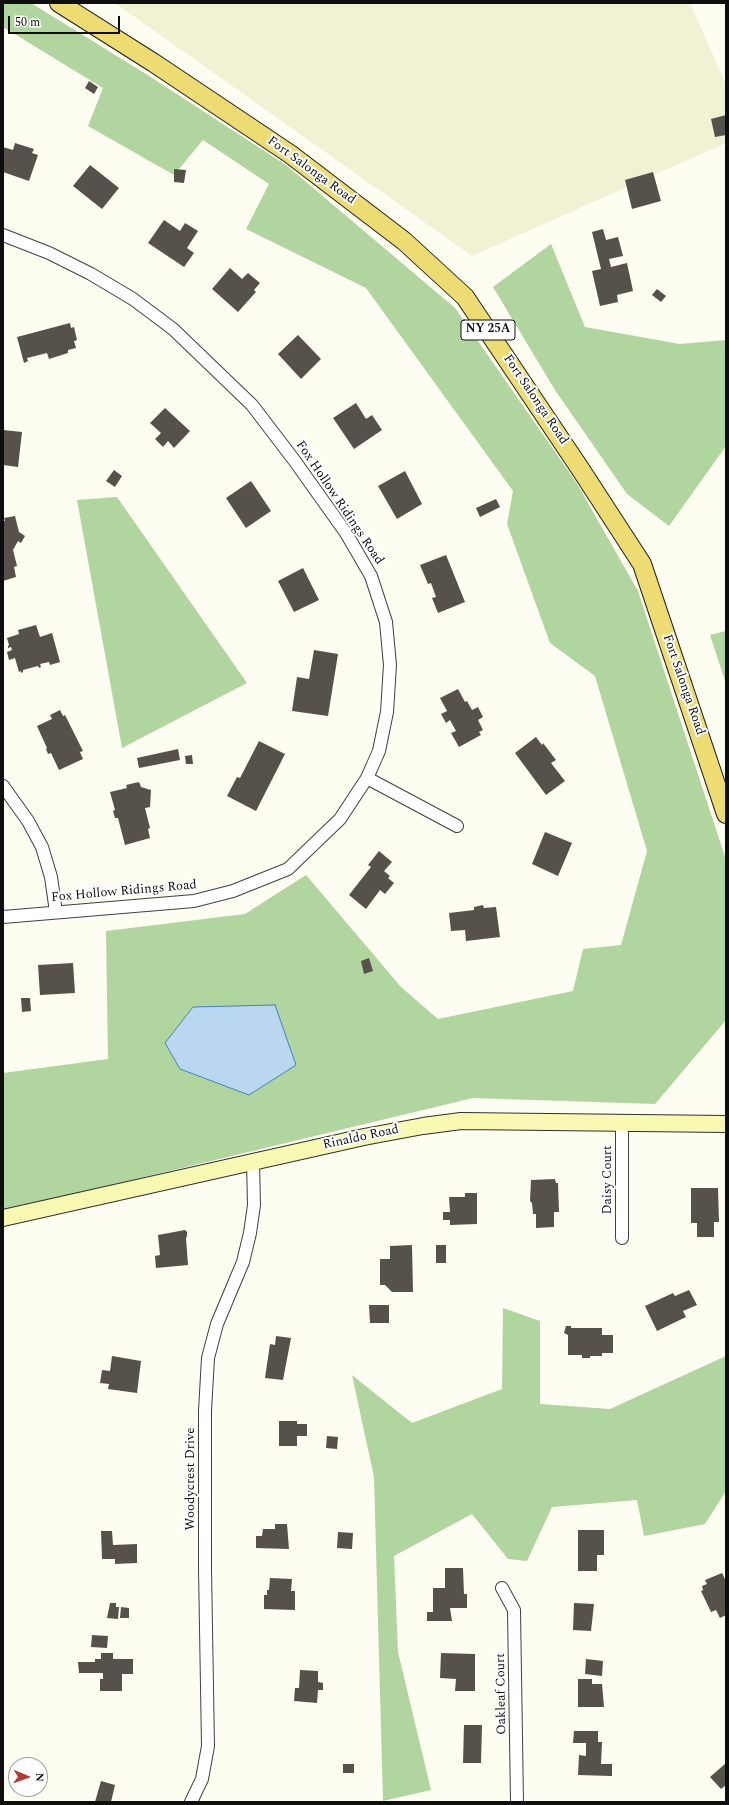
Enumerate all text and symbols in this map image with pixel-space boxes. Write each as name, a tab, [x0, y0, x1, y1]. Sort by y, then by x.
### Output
scale bar	[10, 8, 122, 34]
text: 50 m	[15, 13, 40, 32]
street label: Fort Salonga Road	[264, 134, 358, 208]
road number: NY 25A	[461, 320, 515, 340]
street label: Fort Salonga Road	[499, 352, 571, 448]
street label: Fox Hollow Ridings Road	[292, 438, 386, 568]
street label: Fort Salonga Road	[658, 633, 708, 737]
street label: Fox Hollow Ridings Road	[51, 878, 197, 906]
street label: Rinaldo Road	[322, 1122, 400, 1154]
street label: Daisy Court	[600, 1145, 616, 1215]
street label: Woodycrest Drive	[183, 1427, 199, 1531]
street label: Oakleaf Court	[493, 1653, 511, 1735]
north arrow	[8, 1757, 48, 1797]
text: N	[31, 1773, 48, 1782]

